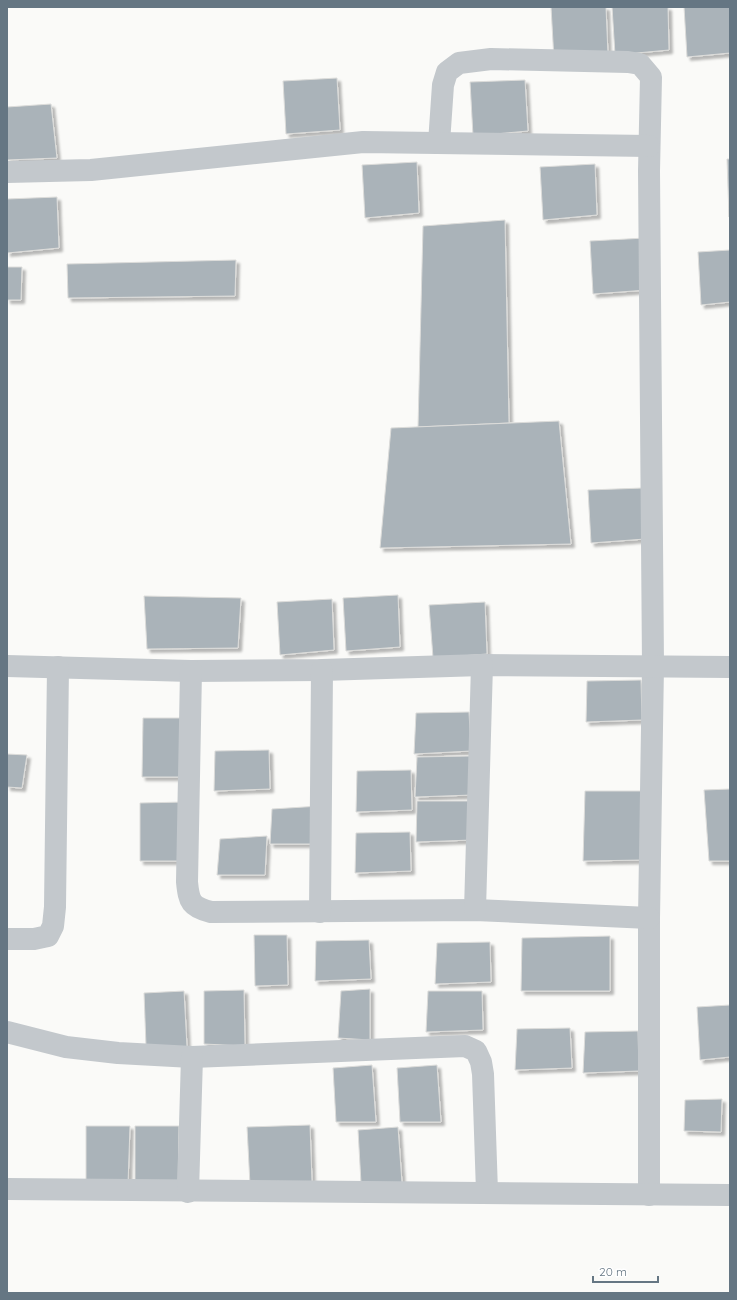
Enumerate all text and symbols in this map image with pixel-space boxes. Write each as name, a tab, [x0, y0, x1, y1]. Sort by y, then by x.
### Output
scale bar	[593, 1258, 658, 1284]
text: 20 m	[599, 1264, 627, 1279]

